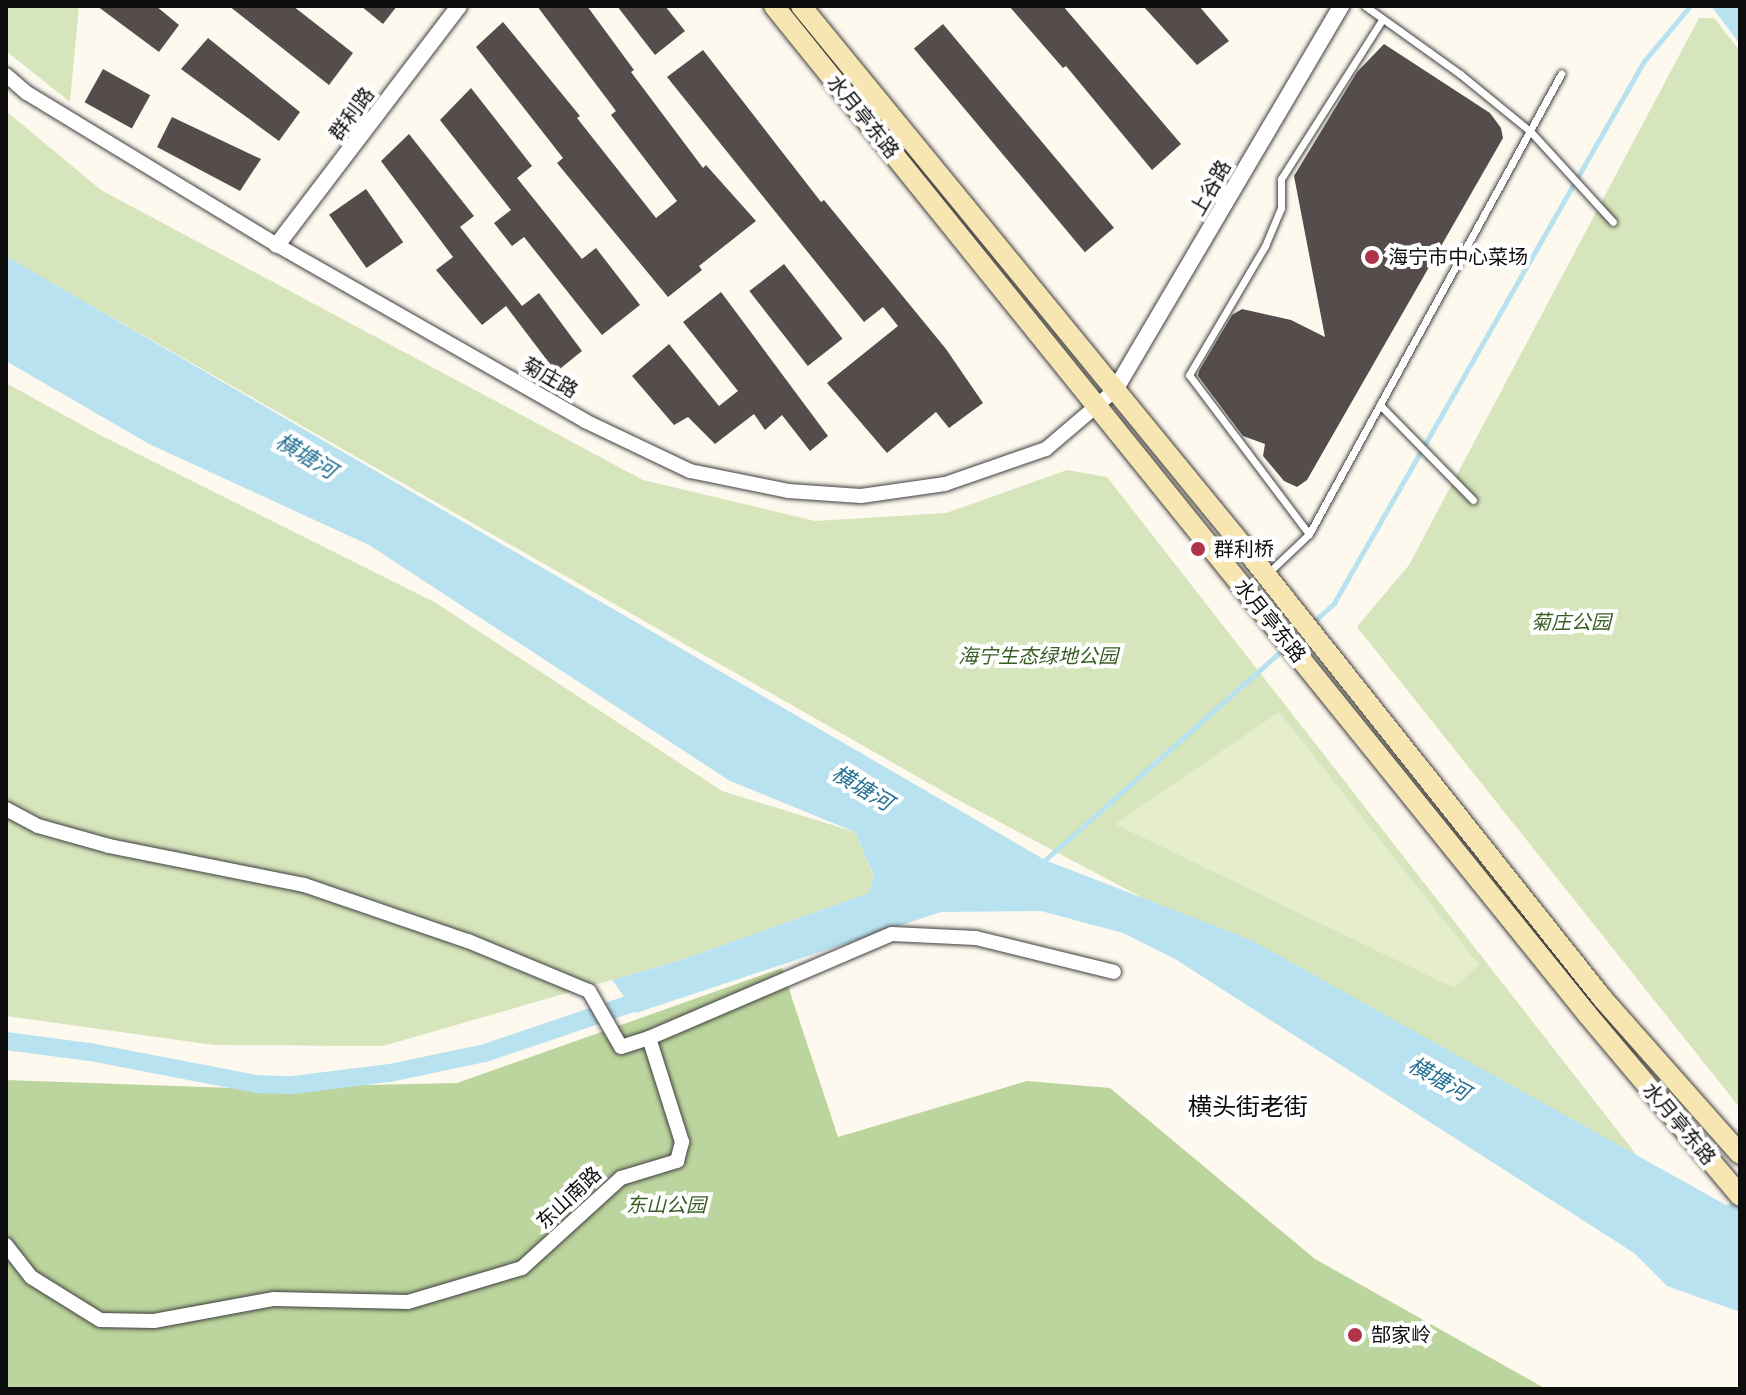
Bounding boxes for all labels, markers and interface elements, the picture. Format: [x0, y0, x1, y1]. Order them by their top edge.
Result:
street label: 水月亭东路 [822, 71, 904, 163]
street label: 群利路 [324, 83, 380, 145]
street label: 上谷路 [1186, 156, 1236, 220]
place label: 海宁市中心菜场 [1388, 245, 1528, 269]
marker: 海宁市中心菜场 [1363, 248, 1381, 266]
street label: 菊庄路 [518, 353, 582, 403]
water label: 横塘河 [271, 428, 341, 484]
place label: 群利桥 [1214, 537, 1274, 561]
marker: 群利桥 [1189, 540, 1207, 558]
street label: 水月亭东路 [1229, 575, 1311, 667]
park label: 菊庄公园 [1531, 610, 1611, 634]
park label: 海宁生态绿地公园 [958, 644, 1118, 668]
water label: 横塘河 [827, 760, 897, 816]
water label: 横塘河 [1404, 1051, 1474, 1107]
street label: 水月亭东路 [1638, 1078, 1720, 1170]
district label: 横头街老街 [1188, 1094, 1308, 1122]
street label: 东山南路 [532, 1162, 606, 1234]
park label: 东山公园 [626, 1193, 706, 1217]
place label: 郜家岭 [1371, 1323, 1431, 1347]
marker: 郜家岭 [1346, 1326, 1364, 1344]

